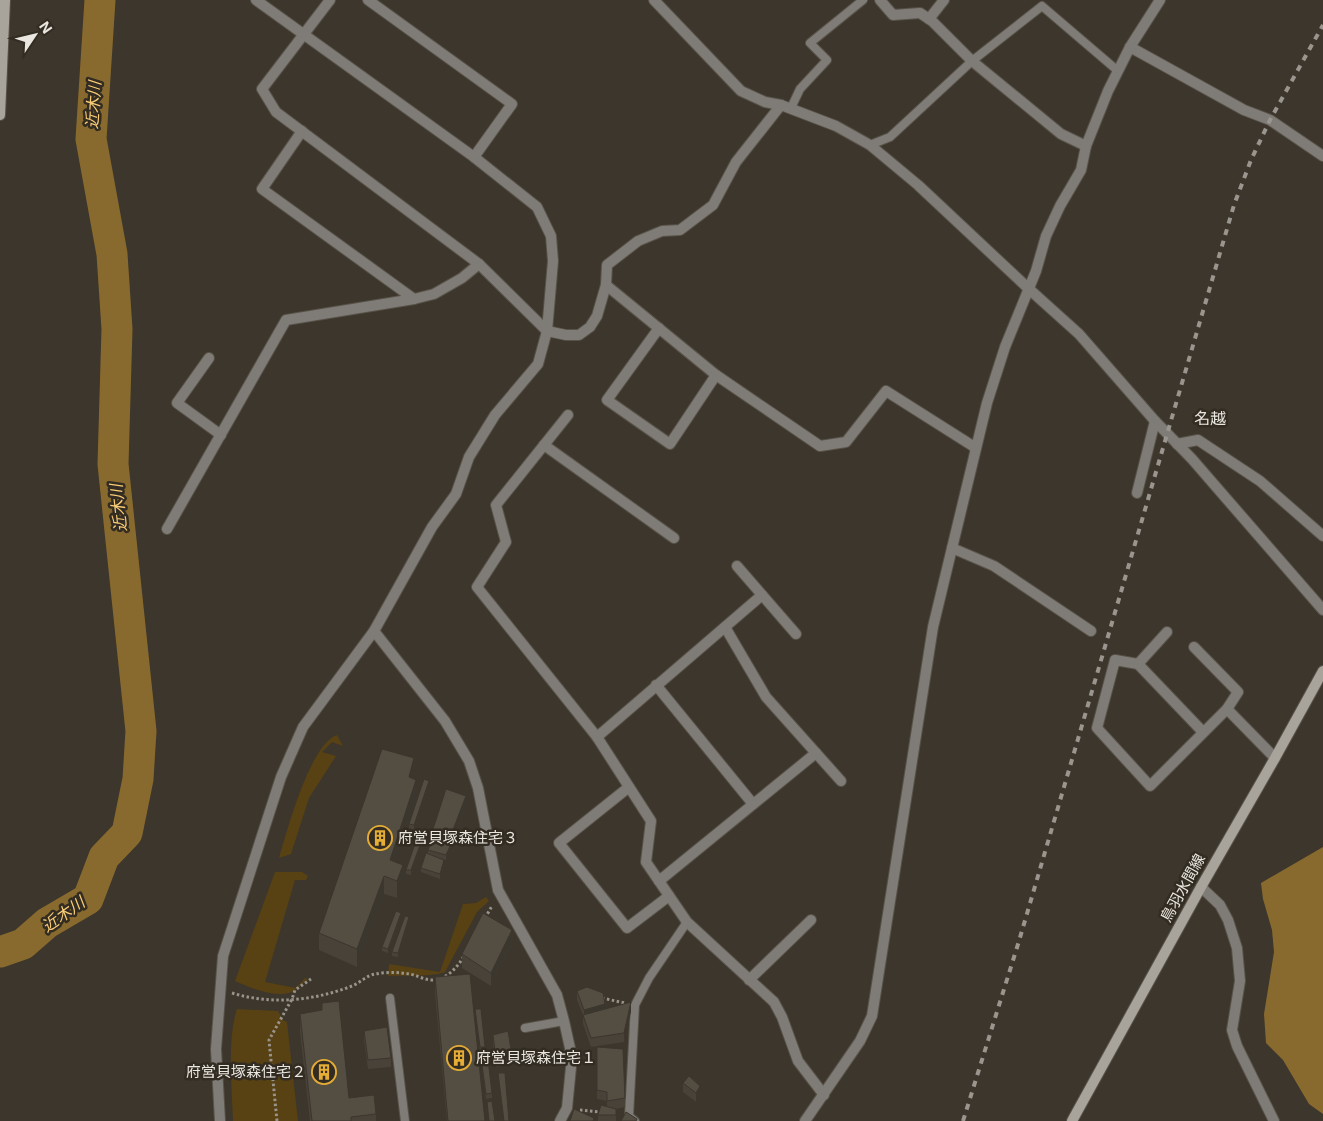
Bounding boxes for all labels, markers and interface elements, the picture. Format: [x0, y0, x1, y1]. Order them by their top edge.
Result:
north arrow [10, 10, 60, 60]
text: N [36, 18, 56, 37]
water label: 近木川 [81, 78, 105, 130]
district label: 名越 [1194, 408, 1226, 428]
water label: 近木川 [105, 481, 130, 533]
building icon: 府営貝塚森住宅３ [367, 825, 393, 851]
place label: 府営貝塚森住宅３ [398, 828, 518, 847]
street label: 鳥羽水間線 [1156, 850, 1209, 925]
water label: 近木川 [38, 891, 90, 936]
building icon: 府営貝塚森住宅１ [446, 1045, 472, 1071]
place label: 府営貝塚森住宅１ [476, 1048, 596, 1067]
building icon: 府営貝塚森住宅２ [311, 1059, 337, 1085]
place label: 府営貝塚森住宅２ [186, 1062, 306, 1081]

